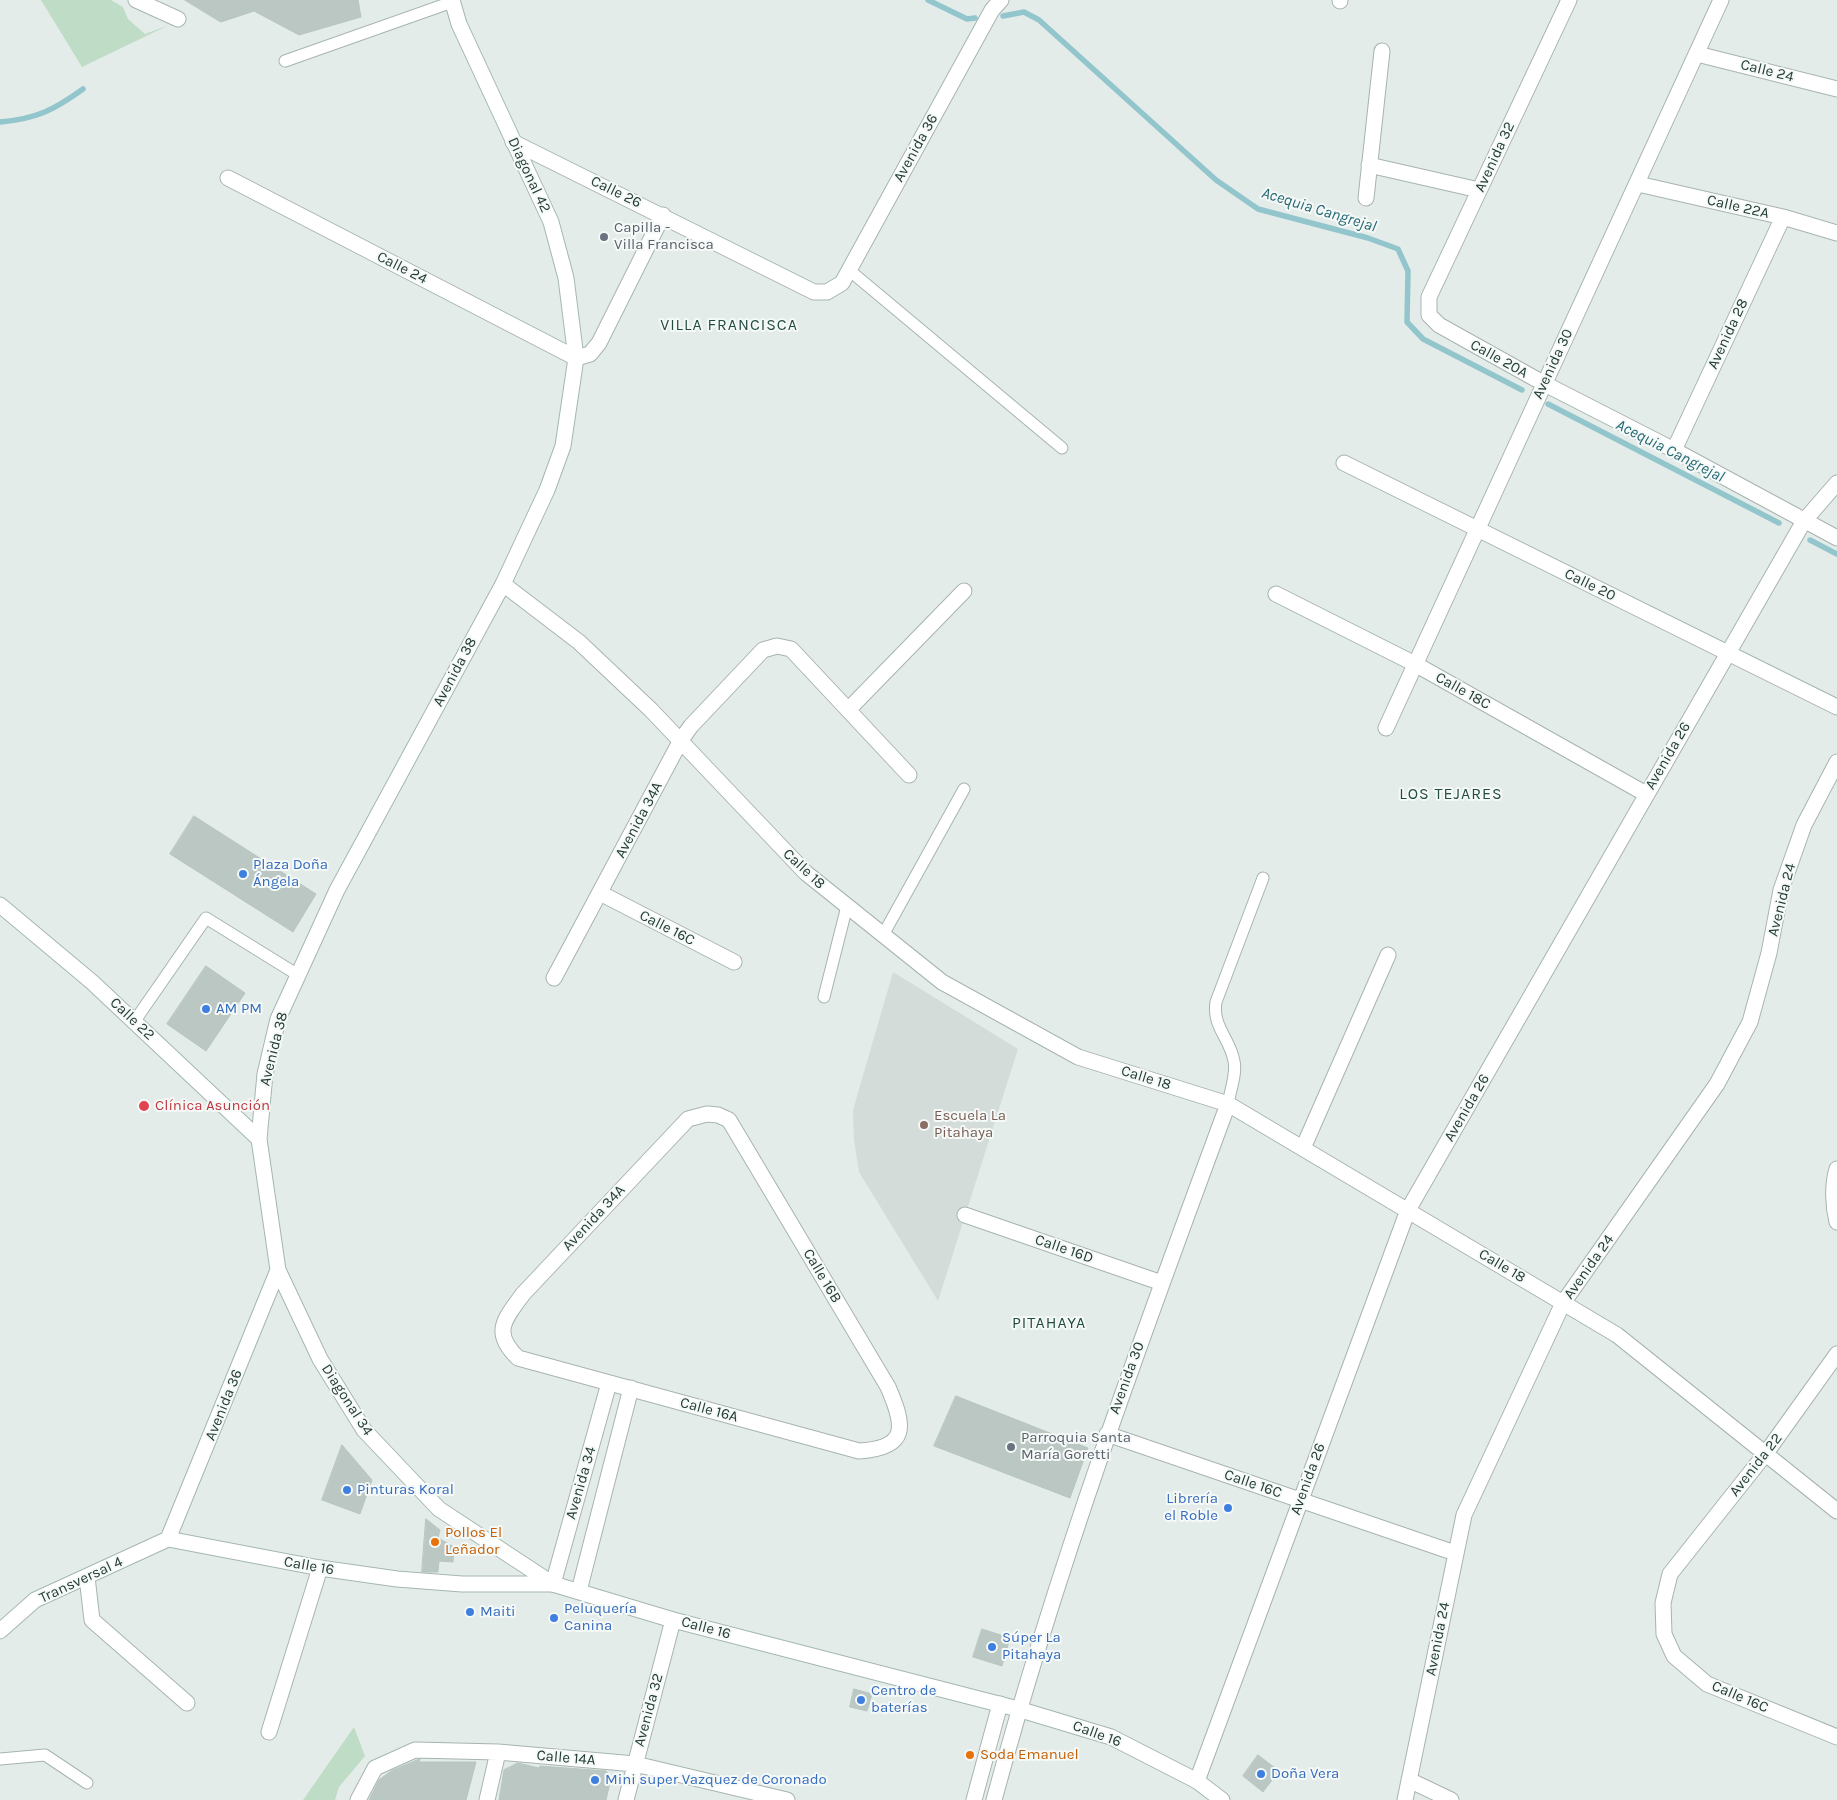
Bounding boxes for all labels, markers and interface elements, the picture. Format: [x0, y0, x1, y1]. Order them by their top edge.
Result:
street label: Calle 24 [1739, 56, 1795, 86]
street label: Avenida 36 [890, 111, 942, 185]
street label: Avenida 32 [1471, 119, 1519, 195]
street label: Diagonal 42 [504, 134, 554, 216]
street label: Calle 26 [588, 172, 644, 212]
water label: Acequia Cangrejal [1259, 183, 1379, 237]
street label: Calle 22A [1705, 191, 1771, 223]
place label: Capilla - Villa Francisca [614, 219, 714, 254]
marker: Capilla - Villa Francisca [598, 231, 610, 243]
street label: Calle 24 [374, 248, 430, 288]
street label: Avenida 28 [1704, 296, 1752, 372]
district label: VILLA FRANCISCA [658, 315, 800, 335]
street label: Avenida 30 [1529, 326, 1577, 402]
street label: Calle 20A [1467, 336, 1531, 382]
water label: Acequia Cangrejal [1613, 415, 1727, 487]
street label: Calle 20 [1561, 565, 1619, 605]
street label: Avenida 38 [429, 634, 481, 710]
street label: Calle 18C [1432, 668, 1494, 714]
street label: Avenida 26 [1641, 719, 1695, 793]
street label: Avenida 34A [611, 779, 667, 861]
district label: LOS TEJARES [1398, 784, 1504, 804]
street label: Calle 18 [779, 845, 829, 893]
place label: Plaza Doña Ángela [253, 856, 328, 891]
street label: Avenida 24 [1764, 862, 1800, 938]
marker: Plaza Doña Ángela [237, 868, 249, 880]
street label: Calle 16C [636, 906, 698, 950]
street label: Calle 22 [106, 994, 158, 1044]
place label: AM PM [216, 1000, 262, 1018]
marker: AM PM [200, 1003, 212, 1015]
street label: Avenida 38 [256, 1010, 292, 1088]
street label: Calle 18 [1119, 1062, 1173, 1094]
street label: Avenida 26 [1440, 1071, 1494, 1145]
place label: Clínica Asunción [155, 1097, 270, 1115]
marker: Clínica Asunción [137, 1099, 151, 1113]
place label: Escuela La Pitahaya [934, 1107, 1006, 1142]
marker: Escuela La Pitahaya [918, 1119, 930, 1131]
street label: Avenida 34A [559, 1181, 629, 1255]
street label: Calle 16D [1032, 1231, 1096, 1267]
street label: Avenida 24 [1560, 1231, 1618, 1303]
street label: Calle 18 [1475, 1245, 1529, 1287]
street label: Calle 16B [799, 1246, 845, 1306]
district label: PITAHAYA [1011, 1313, 1087, 1333]
street label: Avenida 30 [1106, 1339, 1148, 1417]
street label: Diagonal 34 [317, 1361, 377, 1439]
street label: Avenida 36 [202, 1367, 246, 1443]
street label: Calle 16A [678, 1394, 740, 1426]
place label: Parroquia Santa María Goretti [1021, 1429, 1131, 1464]
street label: Avenida 22 [1726, 1430, 1786, 1500]
marker: Parroquia Santa María Goretti [1005, 1441, 1017, 1453]
street label: Avenida 26 [1287, 1441, 1329, 1517]
street label: Avenida 34 [562, 1444, 600, 1522]
street label: Calle 16C [1222, 1466, 1284, 1502]
place label: Pinturas Koral [357, 1481, 454, 1499]
marker: Pinturas Koral [341, 1484, 353, 1496]
place label: Librería el Roble [1164, 1490, 1218, 1525]
marker: Librería el Roble [1222, 1502, 1234, 1514]
place label: Pollos El Leñador [445, 1524, 502, 1559]
marker: Pollos El Leñador [429, 1536, 441, 1548]
street label: Transversal 4 [36, 1553, 126, 1607]
street label: Calle 16 [282, 1553, 336, 1579]
place label: Peluquería Canina [564, 1600, 637, 1635]
street label: Avenida 24 [1422, 1601, 1454, 1677]
place label: Maiti [480, 1603, 516, 1621]
marker: Maiti [464, 1606, 476, 1618]
marker: Peluquería Canina [548, 1612, 560, 1624]
street label: Calle 16 [679, 1613, 733, 1643]
place label: Súper La Pitahaya [1002, 1629, 1061, 1664]
marker: Súper La Pitahaya [986, 1641, 998, 1653]
street label: Avenida 32 [631, 1671, 667, 1749]
street label: Calle 16C [1709, 1677, 1771, 1717]
place label: Centro de baterías [871, 1682, 936, 1717]
marker: Centro de baterías [855, 1694, 867, 1706]
street label: Calle 16 [1070, 1717, 1124, 1751]
street label: Calle 14A [536, 1746, 596, 1770]
place label: Soda Emanuel [980, 1746, 1079, 1764]
marker: Soda Emanuel [964, 1749, 976, 1761]
place label: Doña Vera [1271, 1765, 1339, 1783]
marker: Doña Vera [1255, 1768, 1267, 1780]
place label: Mini super Vazquez de Coronado [605, 1771, 827, 1789]
marker: Mini super Vazquez de Coronado [589, 1774, 601, 1786]

